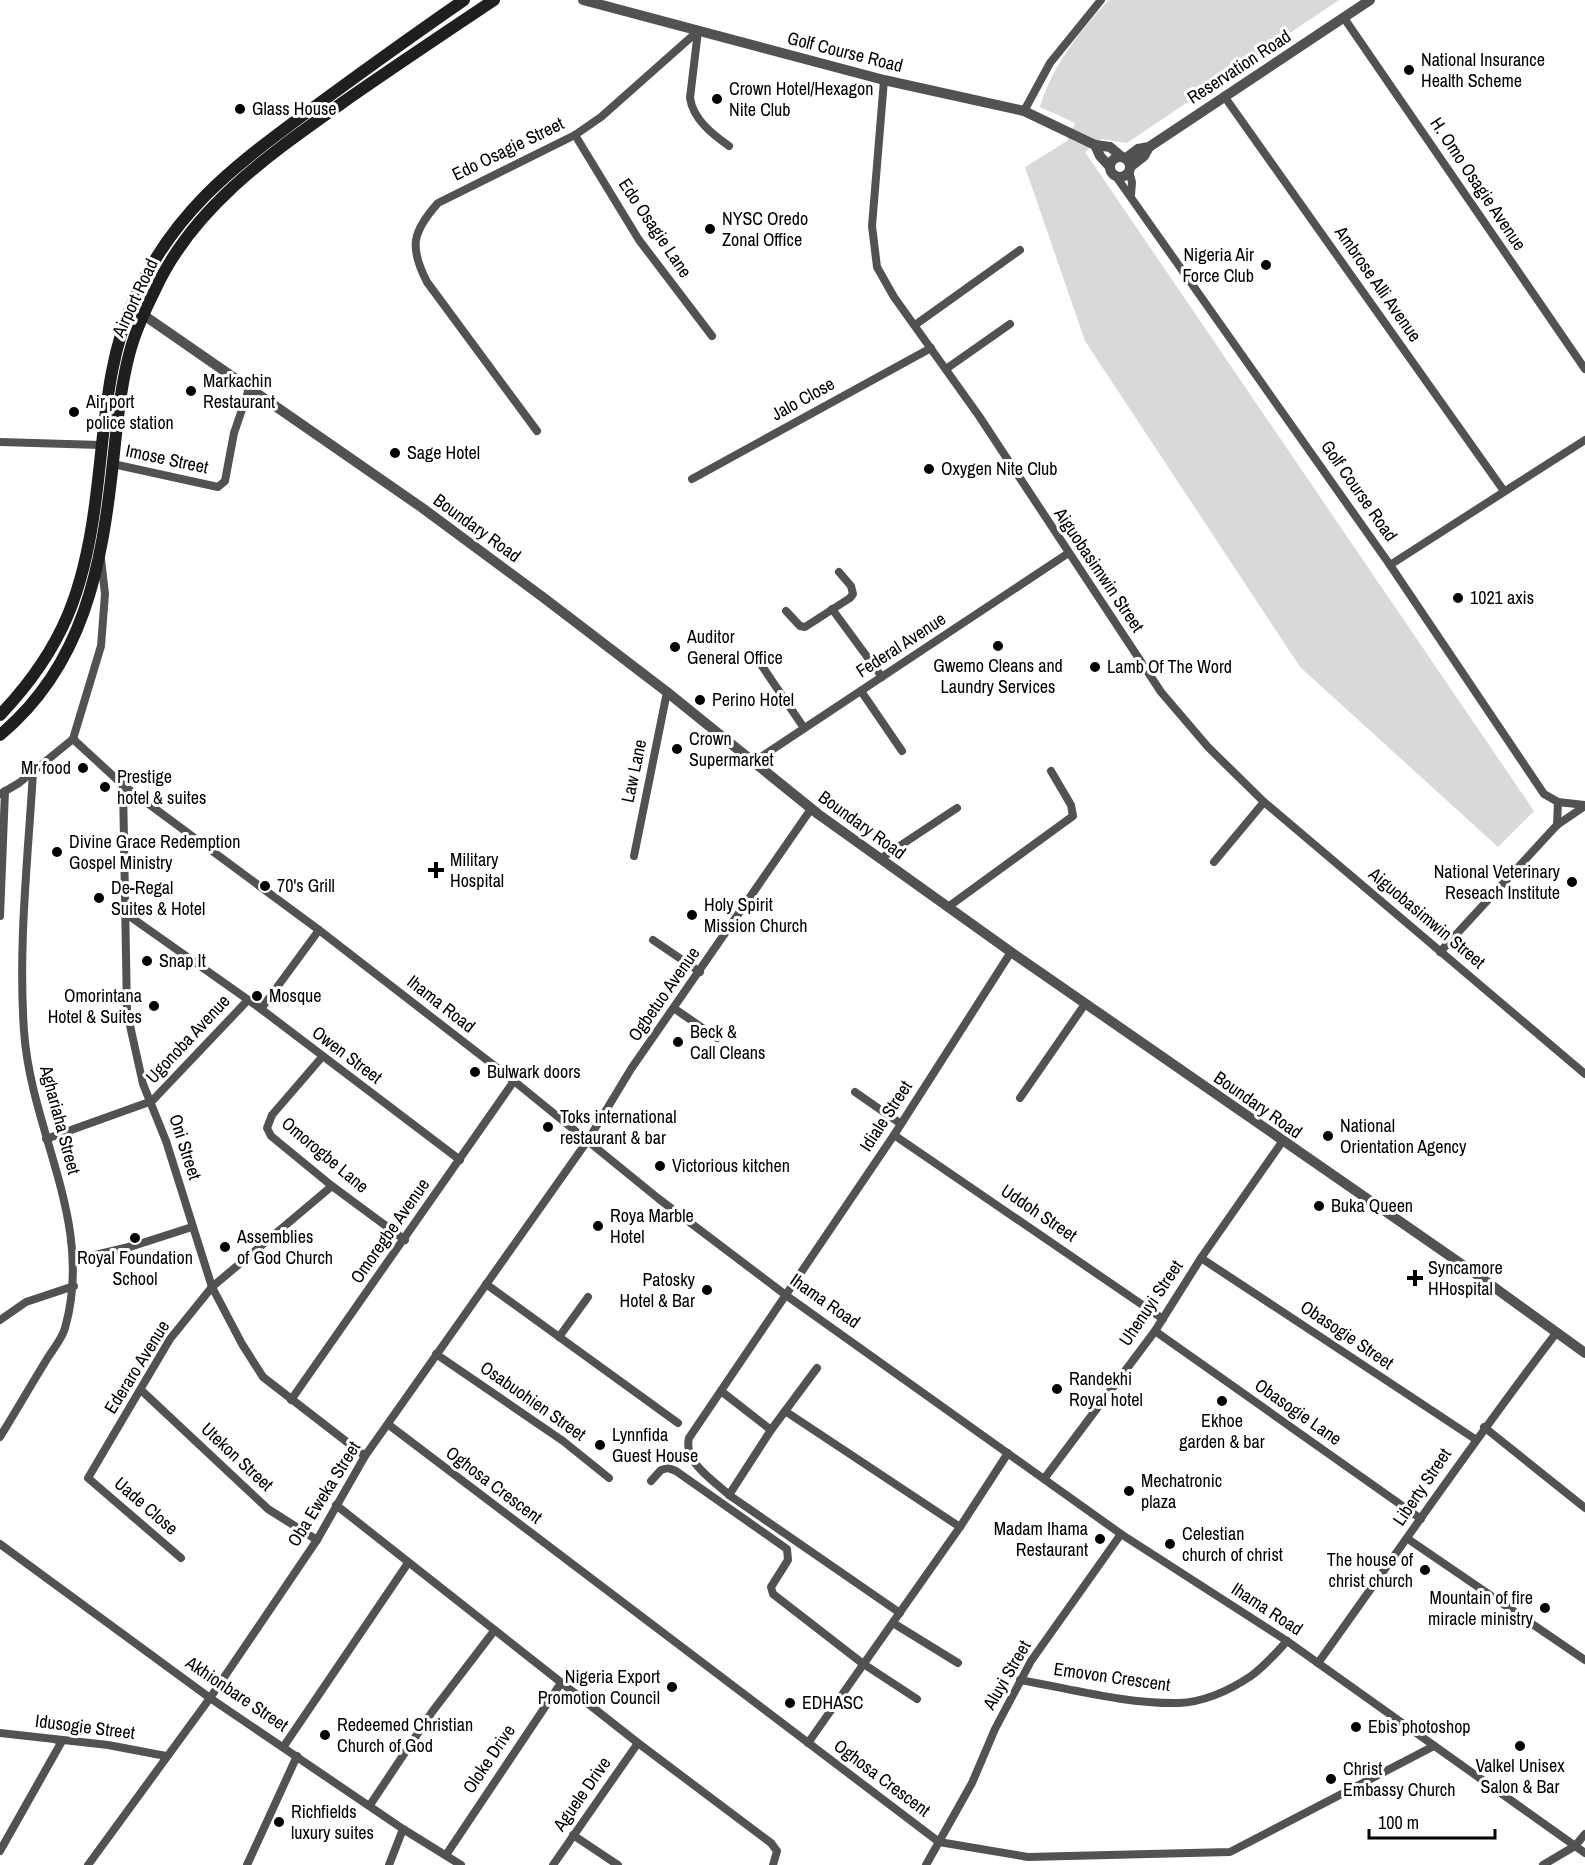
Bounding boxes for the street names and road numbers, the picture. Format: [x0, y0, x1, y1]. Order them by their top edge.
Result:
street label: Reservation Road [1182, 24, 1295, 109]
street label: Golf Course Road [785, 25, 905, 78]
street label: Edo Osagie Street [448, 111, 568, 186]
street label: H. Omo Osagie Avenue [1425, 112, 1532, 255]
street label: Edo Osagie Lane [613, 173, 698, 282]
street label: Ambrose Alli Avenue [1329, 220, 1428, 347]
street label: Airport Road [105, 255, 164, 342]
street label: Jalo Close [767, 371, 839, 426]
street label: Golf Course Road [1315, 435, 1404, 546]
street label: Imose Street [124, 438, 211, 479]
street label: Boundary Road [428, 487, 526, 568]
street label: Aiguobasimwin Street [1048, 502, 1150, 637]
street label: Federal Avenue [851, 606, 950, 683]
street label: Law Lane [615, 737, 652, 805]
street label: Boundary Road [813, 784, 911, 865]
street label: Aiguobasimwin Street [1363, 861, 1491, 974]
street label: Ogbetuo Avenue [622, 942, 705, 1046]
street label: Ihama Road [402, 969, 481, 1038]
street label: Ugonoba Avenue [140, 989, 235, 1089]
street label: Owen Street [307, 1020, 388, 1089]
street label: Aghariaha Street [34, 1062, 87, 1177]
street label: Boundary Road [1209, 1065, 1307, 1144]
street label: Idiale Street [853, 1076, 918, 1156]
street label: Oni Street [163, 1111, 208, 1183]
street label: Omorogbe Lane [276, 1111, 374, 1198]
street label: Omoregbe Avenue [344, 1173, 435, 1288]
street label: Uddoh Street [996, 1178, 1082, 1247]
street label: Uhenuyi Street [1113, 1255, 1188, 1351]
street label: Ihama Road [785, 1267, 865, 1334]
street label: Obasogie Street [1296, 1294, 1399, 1375]
street label: Ederaro Avenue [98, 1315, 175, 1418]
street label: Osabuohien Street [475, 1355, 591, 1446]
street label: Obasogie Lane [1250, 1372, 1347, 1451]
street label: Utekon Street [196, 1417, 279, 1497]
street label: Oba Eweka Street [281, 1436, 366, 1551]
street label: Oghosa Crescent [441, 1440, 548, 1529]
street label: Liberty Street [1386, 1443, 1457, 1530]
street label: Uade Close [109, 1471, 184, 1540]
street label: Ihama Road [1227, 1576, 1308, 1641]
street label: Aluyi Street [976, 1635, 1036, 1715]
street label: Akhionbare Street [180, 1649, 294, 1737]
street label: Emovon Crescent [1052, 1656, 1172, 1697]
street label: Idusogie Street [34, 1708, 136, 1745]
street label: Oloke Drive [456, 1719, 521, 1798]
street label: Oghosa Crescent [829, 1733, 936, 1822]
street label: Aguele Drive [546, 1752, 616, 1837]

